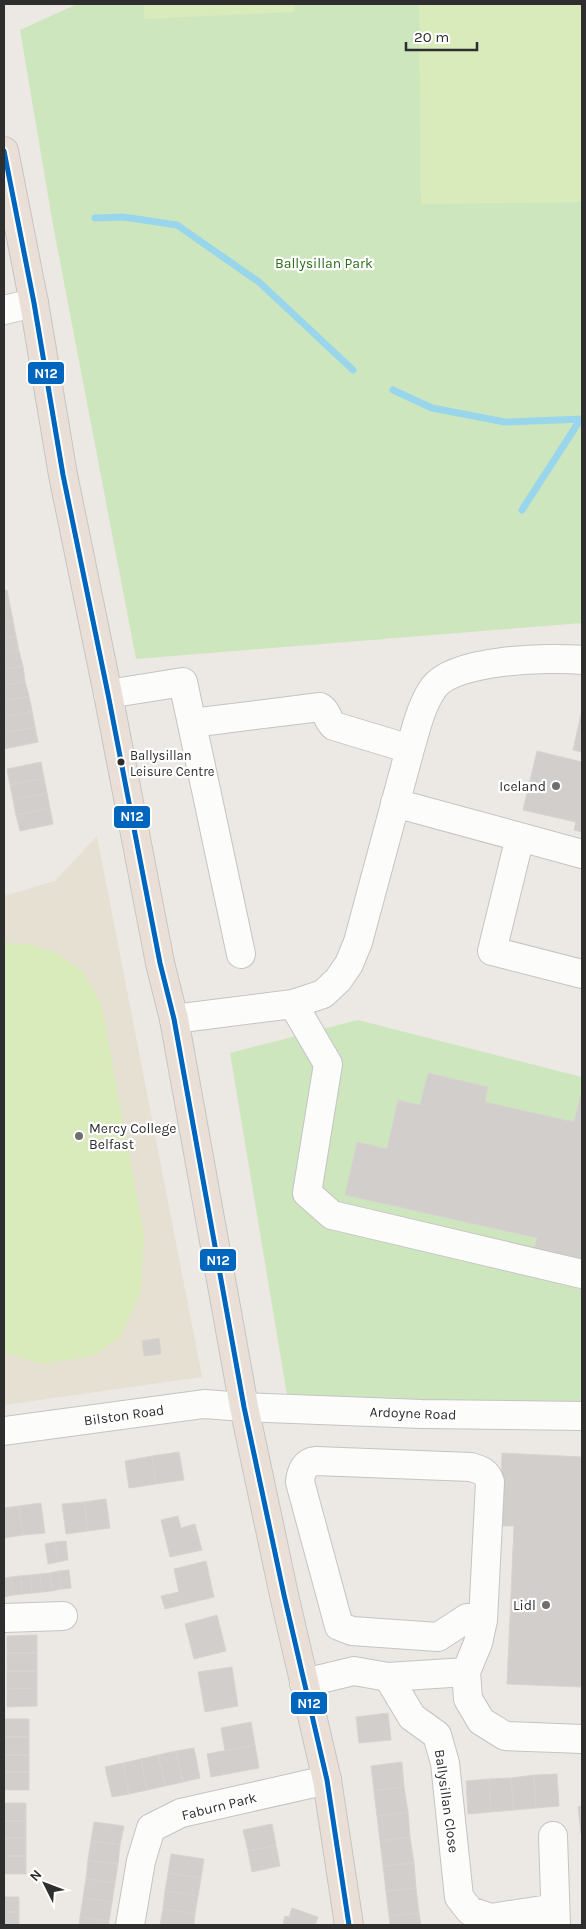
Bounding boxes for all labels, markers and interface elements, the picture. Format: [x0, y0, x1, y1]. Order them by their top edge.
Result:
scale bar [406, 20, 477, 52]
text: 20 m [414, 28, 449, 46]
park label: Ballysillan Park [275, 255, 373, 272]
line badge: N12 [27, 361, 65, 385]
text: N12 [34, 365, 58, 382]
place label: Ballysillan Leisure Centre [130, 748, 215, 779]
marker: Ballysillan Leisure Centre [116, 757, 126, 767]
place label: Iceland [499, 778, 546, 795]
marker: Iceland [550, 780, 562, 792]
line badge: N12 [113, 805, 151, 829]
text: N12 [120, 808, 144, 825]
place label: Mercy College Belfast [89, 1120, 177, 1153]
marker: Mercy College Belfast [73, 1130, 85, 1142]
line badge: N12 [199, 1248, 237, 1272]
text: N12 [206, 1252, 230, 1269]
street label: Bilston Road [83, 1401, 165, 1430]
street label: Ardoyne Road [369, 1403, 457, 1424]
place label: Lidl [513, 1597, 536, 1614]
marker: Lidl [540, 1599, 552, 1611]
line badge: N12 [290, 1691, 328, 1715]
text: N12 [297, 1695, 321, 1712]
street label: Ballysillan Close [431, 1748, 462, 1854]
street label: Faburn Park [180, 1789, 258, 1824]
north arrow [20, 1859, 70, 1909]
text: N [26, 1866, 45, 1885]

